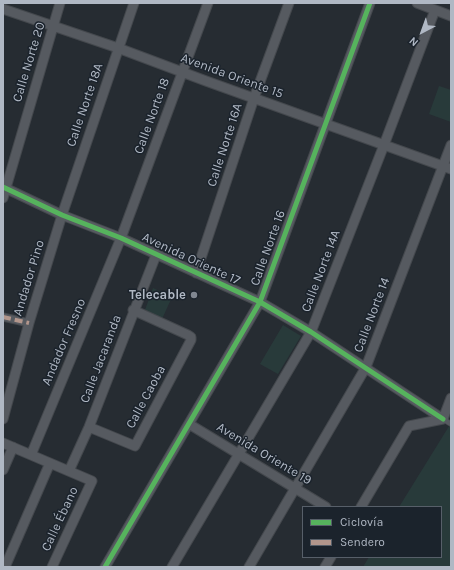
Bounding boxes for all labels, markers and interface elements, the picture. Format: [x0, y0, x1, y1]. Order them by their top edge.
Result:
north arrow [402, 12, 442, 52]
street label: Calle Norte 20 [9, 20, 49, 104]
text: N [407, 34, 421, 49]
street label: Avenida Oriente 15 [179, 50, 285, 102]
street label: Calle Norte 18A [63, 61, 107, 149]
street label: Calle Norte 18 [131, 76, 173, 156]
street label: Calle Norte 16A [204, 101, 246, 189]
street label: Calle Norte 16 [247, 208, 289, 288]
street label: Calle Norte 14A [298, 228, 344, 314]
street label: Avenida Oriente 17 [139, 229, 243, 289]
street label: Andador Pino [10, 238, 48, 318]
street label: Calle Norte 14 [351, 275, 393, 355]
place label: Telecable [129, 287, 186, 303]
marker: Telecable [189, 290, 199, 300]
street label: Andador Fresno [39, 296, 89, 388]
street label: Calle Jacaranda [77, 313, 125, 405]
street label: Calle Caoba [123, 363, 169, 431]
street label: Avenida Oriente 19 [214, 419, 314, 489]
street label: Calle Ébano [38, 484, 82, 554]
legend [302, 506, 442, 558]
text: Ciclovía [340, 515, 383, 529]
text: Sendero [340, 535, 385, 549]

